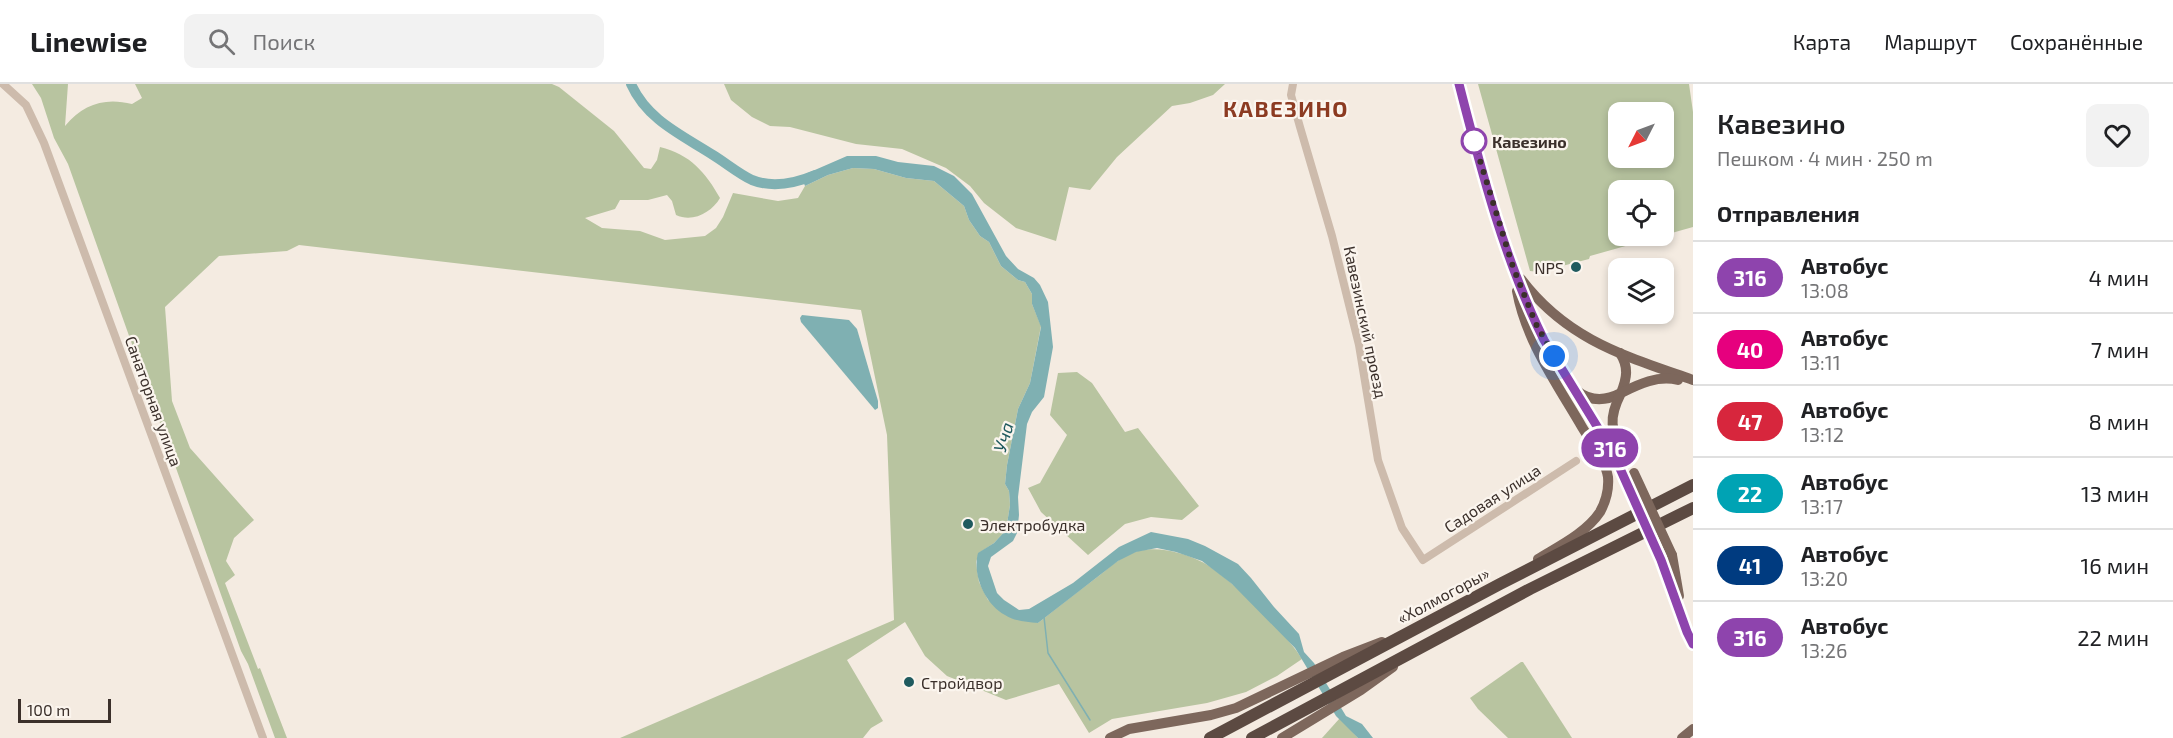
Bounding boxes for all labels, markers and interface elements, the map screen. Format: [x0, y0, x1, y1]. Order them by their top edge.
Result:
search box [184, 14, 604, 68]
text: Linewise [30, 24, 148, 58]
icon: search [205, 25, 238, 58]
text: Поиск [253, 28, 315, 54]
text: Карта [1793, 29, 1851, 54]
text: Маршрут [1884, 29, 1977, 54]
text: Сохранённые [2010, 29, 2143, 54]
district label: КАВЕЗИНО [1223, 95, 1349, 121]
north arrow [1608, 102, 1674, 168]
map controls [1608, 102, 1674, 324]
button: heart [2086, 104, 2149, 167]
text: Кавезино [1717, 106, 1846, 140]
marker: Кавезино [1461, 128, 1487, 154]
place label: Кавезино [1492, 132, 1567, 151]
text: Пешком · 4 мин · 250 m [1717, 146, 1933, 170]
button: locate [1608, 180, 1674, 246]
text: Отправления [1717, 200, 1860, 226]
street label: Кавезинский проезд [1341, 244, 1391, 400]
text: Автобус [1801, 252, 1889, 278]
place label: NPS [1534, 258, 1564, 277]
button: layers [1608, 258, 1674, 324]
marker: NPS [1569, 260, 1583, 274]
text: 4 мин [2088, 264, 2149, 290]
text: 316 [1733, 265, 1767, 290]
text: 13:08 [1801, 278, 1849, 302]
text: Автобус [1801, 324, 1889, 350]
street label: Санаторная улица [121, 333, 186, 469]
text: 7 мин [2091, 336, 2149, 362]
text: 40 [1737, 337, 1763, 362]
your location [1539, 341, 1569, 371]
text: 13:11 [1801, 350, 1841, 374]
text: Автобус [1801, 396, 1889, 422]
text: 8 мин [2089, 408, 2149, 434]
text: 47 [1738, 409, 1762, 434]
water label: Уча [988, 419, 1018, 455]
text: 13:12 [1801, 422, 1844, 446]
line badge: 316 [1576, 428, 1644, 468]
text: 316 [1593, 436, 1627, 461]
street label: Садовая улица [1440, 460, 1544, 537]
text: Автобус [1801, 468, 1889, 494]
text: 13 мин [2081, 480, 2149, 506]
text: 22 [1738, 481, 1762, 506]
text: 13:17 [1801, 494, 1843, 518]
place label: Электробудка [980, 515, 1085, 535]
marker: Электробудка [961, 517, 975, 531]
text: Автобус [1801, 540, 1889, 566]
text: 16 мин [2081, 552, 2149, 578]
text: 41 [1739, 553, 1761, 578]
street label: «Холмогоры» [1394, 563, 1492, 627]
text: 13:20 [1801, 566, 1848, 590]
text: Автобус [1801, 612, 1889, 638]
text: 22 мин [2077, 624, 2149, 650]
text: 316 [1733, 625, 1767, 650]
text: 13:26 [1801, 638, 1847, 662]
place label: Стройдвор [921, 673, 1003, 692]
marker: Стройдвор [902, 675, 916, 689]
scale bar [18, 696, 111, 724]
text: 100 m [27, 700, 70, 719]

